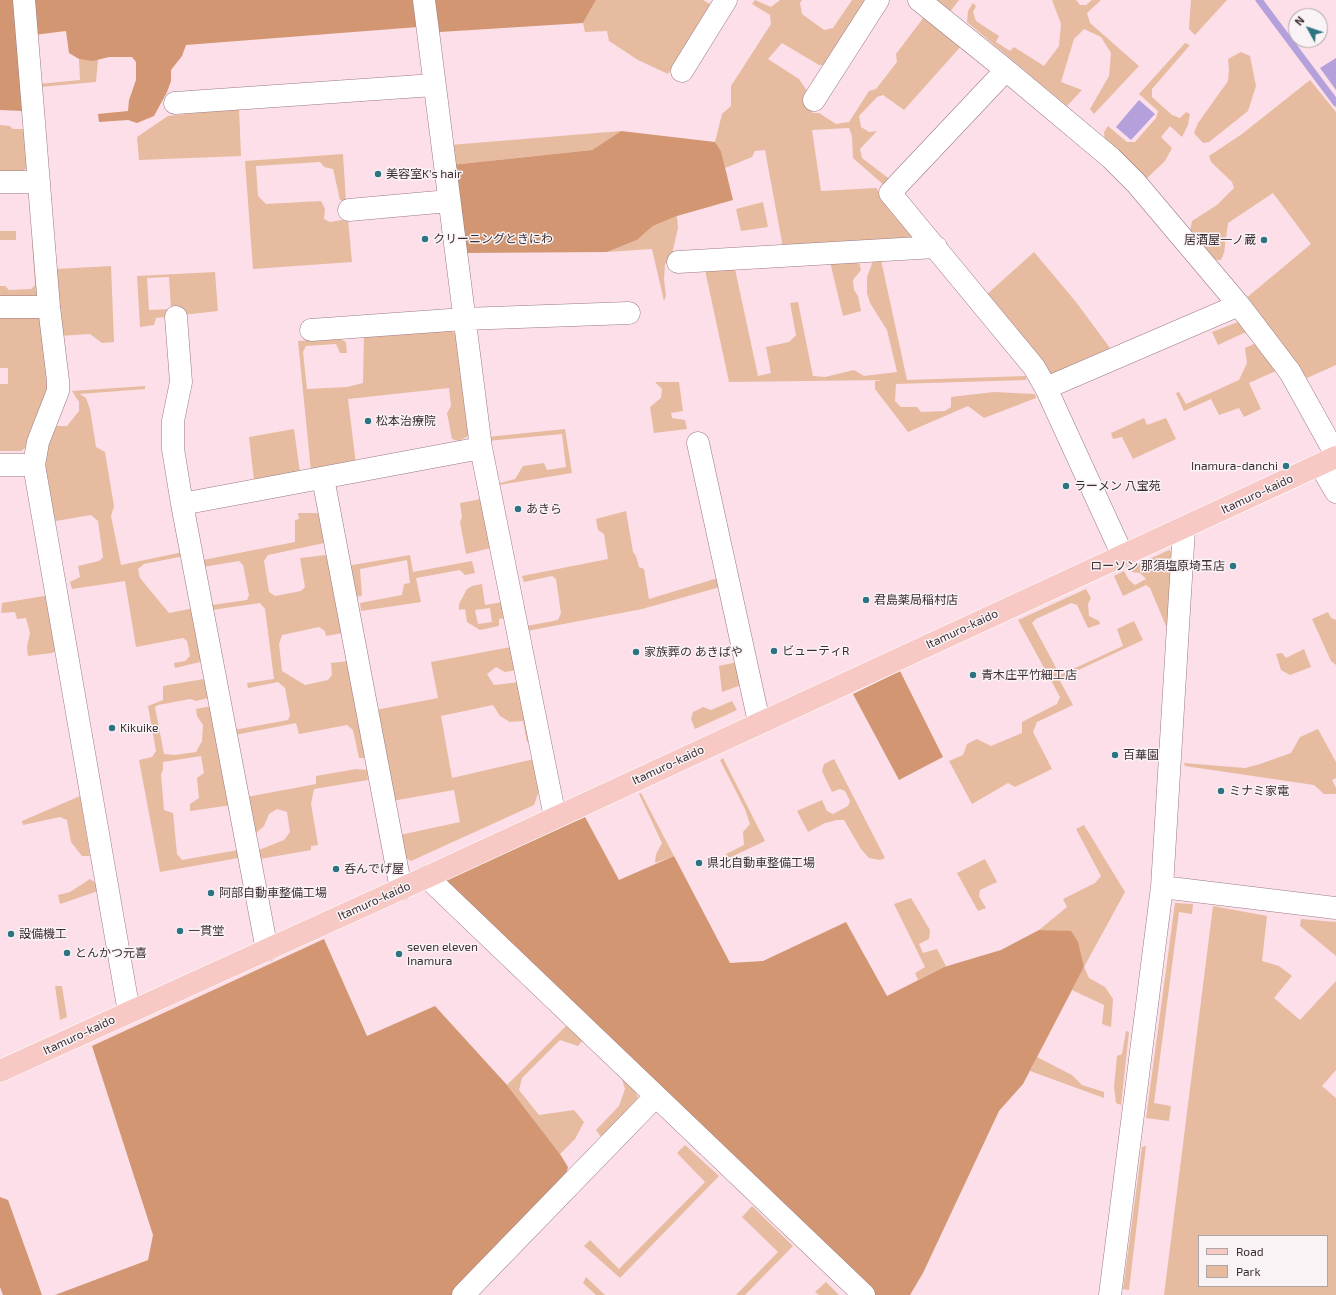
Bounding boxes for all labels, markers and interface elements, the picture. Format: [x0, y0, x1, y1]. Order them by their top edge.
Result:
north arrow [1288, 8, 1328, 48]
text: N [1292, 13, 1307, 28]
place label: 美容室K's hair [386, 167, 462, 181]
marker: 美容室K's hair [373, 169, 383, 179]
place label: クリーニングときにわ [433, 232, 553, 246]
place label: 居酒屋一ノ蔵 [1184, 233, 1256, 247]
marker: クリーニングときにわ [420, 234, 430, 244]
marker: 居酒屋一ノ蔵 [1259, 235, 1269, 245]
place label: 松本治療院 [376, 414, 436, 428]
marker: 松本治療院 [363, 416, 373, 426]
place label: Inamura-danchi [1191, 459, 1278, 473]
marker: Inamura-danchi [1281, 461, 1291, 471]
street label: Itamuro-kaido [1219, 471, 1295, 517]
place label: ラーメン 八宝苑 [1074, 479, 1161, 493]
marker: ラーメン 八宝苑 [1061, 481, 1071, 491]
place label: あきら [526, 502, 562, 516]
marker: あきら [513, 504, 523, 514]
place label: ローソン 那須塩原埼玉店 [1090, 559, 1225, 573]
marker: ローソン 那須塩原埼玉店 [1228, 561, 1238, 571]
place label: 君島薬局稲村店 [874, 593, 958, 607]
marker: 君島薬局稲村店 [861, 595, 871, 605]
street label: Itamuro-kaido [924, 606, 1000, 652]
place label: ビューティR [782, 644, 849, 658]
place label: 家族葬の あきばや [644, 645, 743, 659]
marker: ビューティR [769, 646, 779, 656]
marker: 家族葬の あきばや [631, 647, 641, 657]
place label: 青木庄平竹細工店 [981, 668, 1077, 682]
marker: 青木庄平竹細工店 [968, 670, 978, 680]
place label: Kikuike [120, 721, 158, 735]
marker: Kikuike [107, 723, 117, 733]
street label: Itamuro-kaido [630, 742, 706, 788]
place label: 百華園 [1123, 748, 1159, 762]
marker: 百華園 [1110, 750, 1120, 760]
place label: ミナミ家電 [1229, 784, 1289, 798]
marker: ミナミ家電 [1216, 786, 1226, 796]
place label: 県北自動車整備工場 [707, 856, 815, 870]
marker: 県北自動車整備工場 [694, 858, 704, 868]
place label: 呑んでげ屋 [344, 862, 404, 876]
marker: 呑んでげ屋 [331, 864, 341, 874]
street label: Itamuro-kaido [335, 879, 413, 923]
place label: 阿部自動車整備工場 [219, 886, 327, 900]
marker: 阿部自動車整備工場 [206, 888, 216, 898]
place label: 一貫堂 [188, 924, 224, 938]
marker: 一貫堂 [175, 926, 185, 936]
place label: 設備機工 [19, 927, 67, 941]
marker: 設備機工 [6, 929, 16, 939]
place label: seven eleven Inamura [407, 940, 478, 968]
place label: とんかつ元喜 [75, 946, 147, 960]
marker: とんかつ元喜 [62, 948, 72, 958]
marker: seven eleven Inamura [394, 949, 404, 959]
street label: Itamuro-kaido [41, 1012, 117, 1058]
legend [1198, 1235, 1328, 1287]
text: Road [1236, 1244, 1264, 1258]
text: Park [1236, 1264, 1261, 1278]

